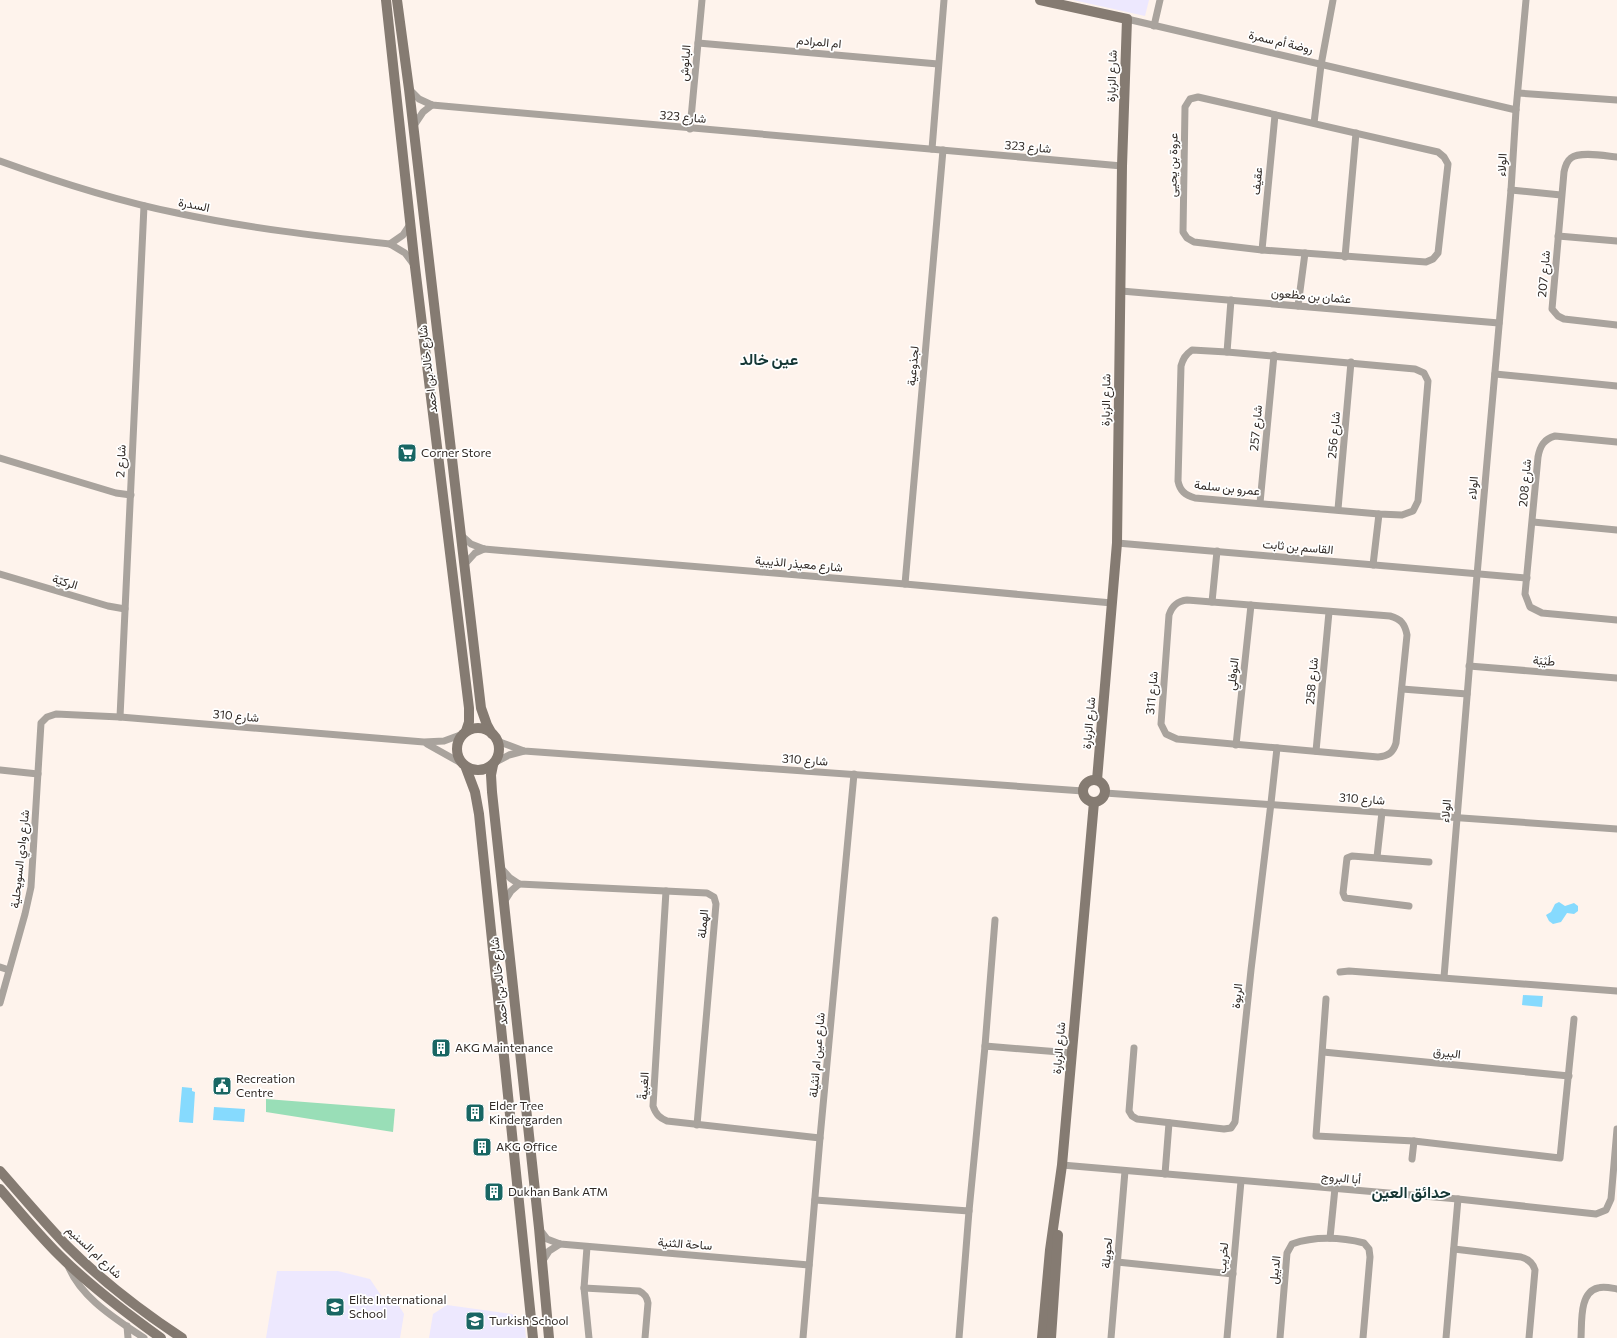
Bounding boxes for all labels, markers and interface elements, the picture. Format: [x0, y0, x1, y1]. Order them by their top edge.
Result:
street label: روضة أم سمرة [1247, 27, 1315, 57]
street label: ام المرادم [796, 32, 842, 52]
street label: البانوش [675, 44, 695, 82]
street label: شارع الزبارة [1103, 50, 1122, 103]
street label: شارع 323 [659, 107, 707, 128]
street label: عروة بن يحيى [1164, 133, 1182, 197]
street label: شارع 323 [1004, 137, 1052, 158]
street label: الولاء [1493, 153, 1511, 177]
street label: عقيف [1248, 166, 1265, 195]
street label: السدرة [177, 194, 211, 216]
street label: شارع 207 [1534, 250, 1555, 298]
street label: عثمان بن مظعون [1270, 285, 1352, 307]
street label: شارع خالد بن احمد [415, 324, 442, 414]
street label: لجذوعية [903, 345, 923, 387]
district label: عين خالد [740, 349, 798, 369]
street label: شارع الزبارة [1098, 374, 1115, 426]
street label: شارع 257 [1246, 404, 1267, 452]
street label: شارع 256 [1324, 411, 1345, 459]
supermarket icon: Corner Store [396, 442, 418, 464]
street label: شارع 2 [112, 444, 131, 478]
place label: Corner Store [421, 445, 491, 459]
street label: شارع 208 [1515, 458, 1536, 508]
street label: الولاء [1464, 476, 1482, 500]
street label: عمرو بن سلمة [1193, 477, 1261, 499]
street label: القاسم بن ثابت [1262, 536, 1334, 558]
street label: شارع معيذر الذيبية [754, 552, 843, 577]
street label: الركيّة [50, 571, 80, 593]
street label: طَيْبَة [1532, 652, 1556, 669]
street label: النوفلي [1223, 657, 1245, 691]
street label: شارع 258 [1302, 657, 1323, 705]
street label: شارع 311 [1142, 671, 1163, 715]
street label: شارع الزبارة [1079, 696, 1100, 750]
street label: شارع 310 [212, 706, 260, 727]
street label: شارع 310 [781, 750, 829, 771]
street label: شارع 310 [1338, 789, 1386, 810]
street label: الولاء [1437, 799, 1455, 823]
street label: شارع وادي السويحلية [7, 809, 35, 909]
street label: الهملة [694, 909, 712, 939]
street label: شارع خالد بن احمد [486, 936, 513, 1026]
street label: الربوة [1228, 983, 1246, 1009]
street label: شارع عين ام انثيلة [805, 1012, 830, 1098]
street label: شارع الزبارة [1049, 1021, 1070, 1075]
building icon: AKG Maintenance [430, 1037, 452, 1059]
place label: AKG Maintenance [455, 1040, 553, 1054]
street label: البيرق [1432, 1044, 1462, 1062]
place label: Recreation Centre [236, 1071, 295, 1099]
street label: الغبيةّ [635, 1072, 652, 1100]
public building icon: Recreation Centre [211, 1075, 233, 1097]
place label: Elder Tree Kindergarden [489, 1098, 562, 1126]
building icon: Elder Tree Kindergarden [464, 1102, 486, 1124]
building icon: AKG Office [471, 1136, 493, 1158]
place label: AKG Office [496, 1139, 557, 1153]
street label: أبا البروج [1320, 1168, 1362, 1189]
building icon: Dukhan Bank ATM [483, 1181, 505, 1203]
district label: حدائق العين [1371, 1182, 1451, 1202]
place label: Dukhan Bank ATM [508, 1184, 608, 1198]
street label: شارع ام السنيم [62, 1222, 125, 1283]
street label: ساحة الثنية [657, 1234, 713, 1253]
street label: لحويلة [1098, 1237, 1116, 1269]
street label: لخريب [1214, 1242, 1232, 1274]
street label: الديبل [1266, 1255, 1284, 1285]
place label: Elite International School [349, 1292, 446, 1320]
school or university icon: Elite International School [324, 1296, 346, 1318]
school or university icon: Turkish School [464, 1310, 486, 1332]
place label: Turkish School [489, 1313, 569, 1327]

